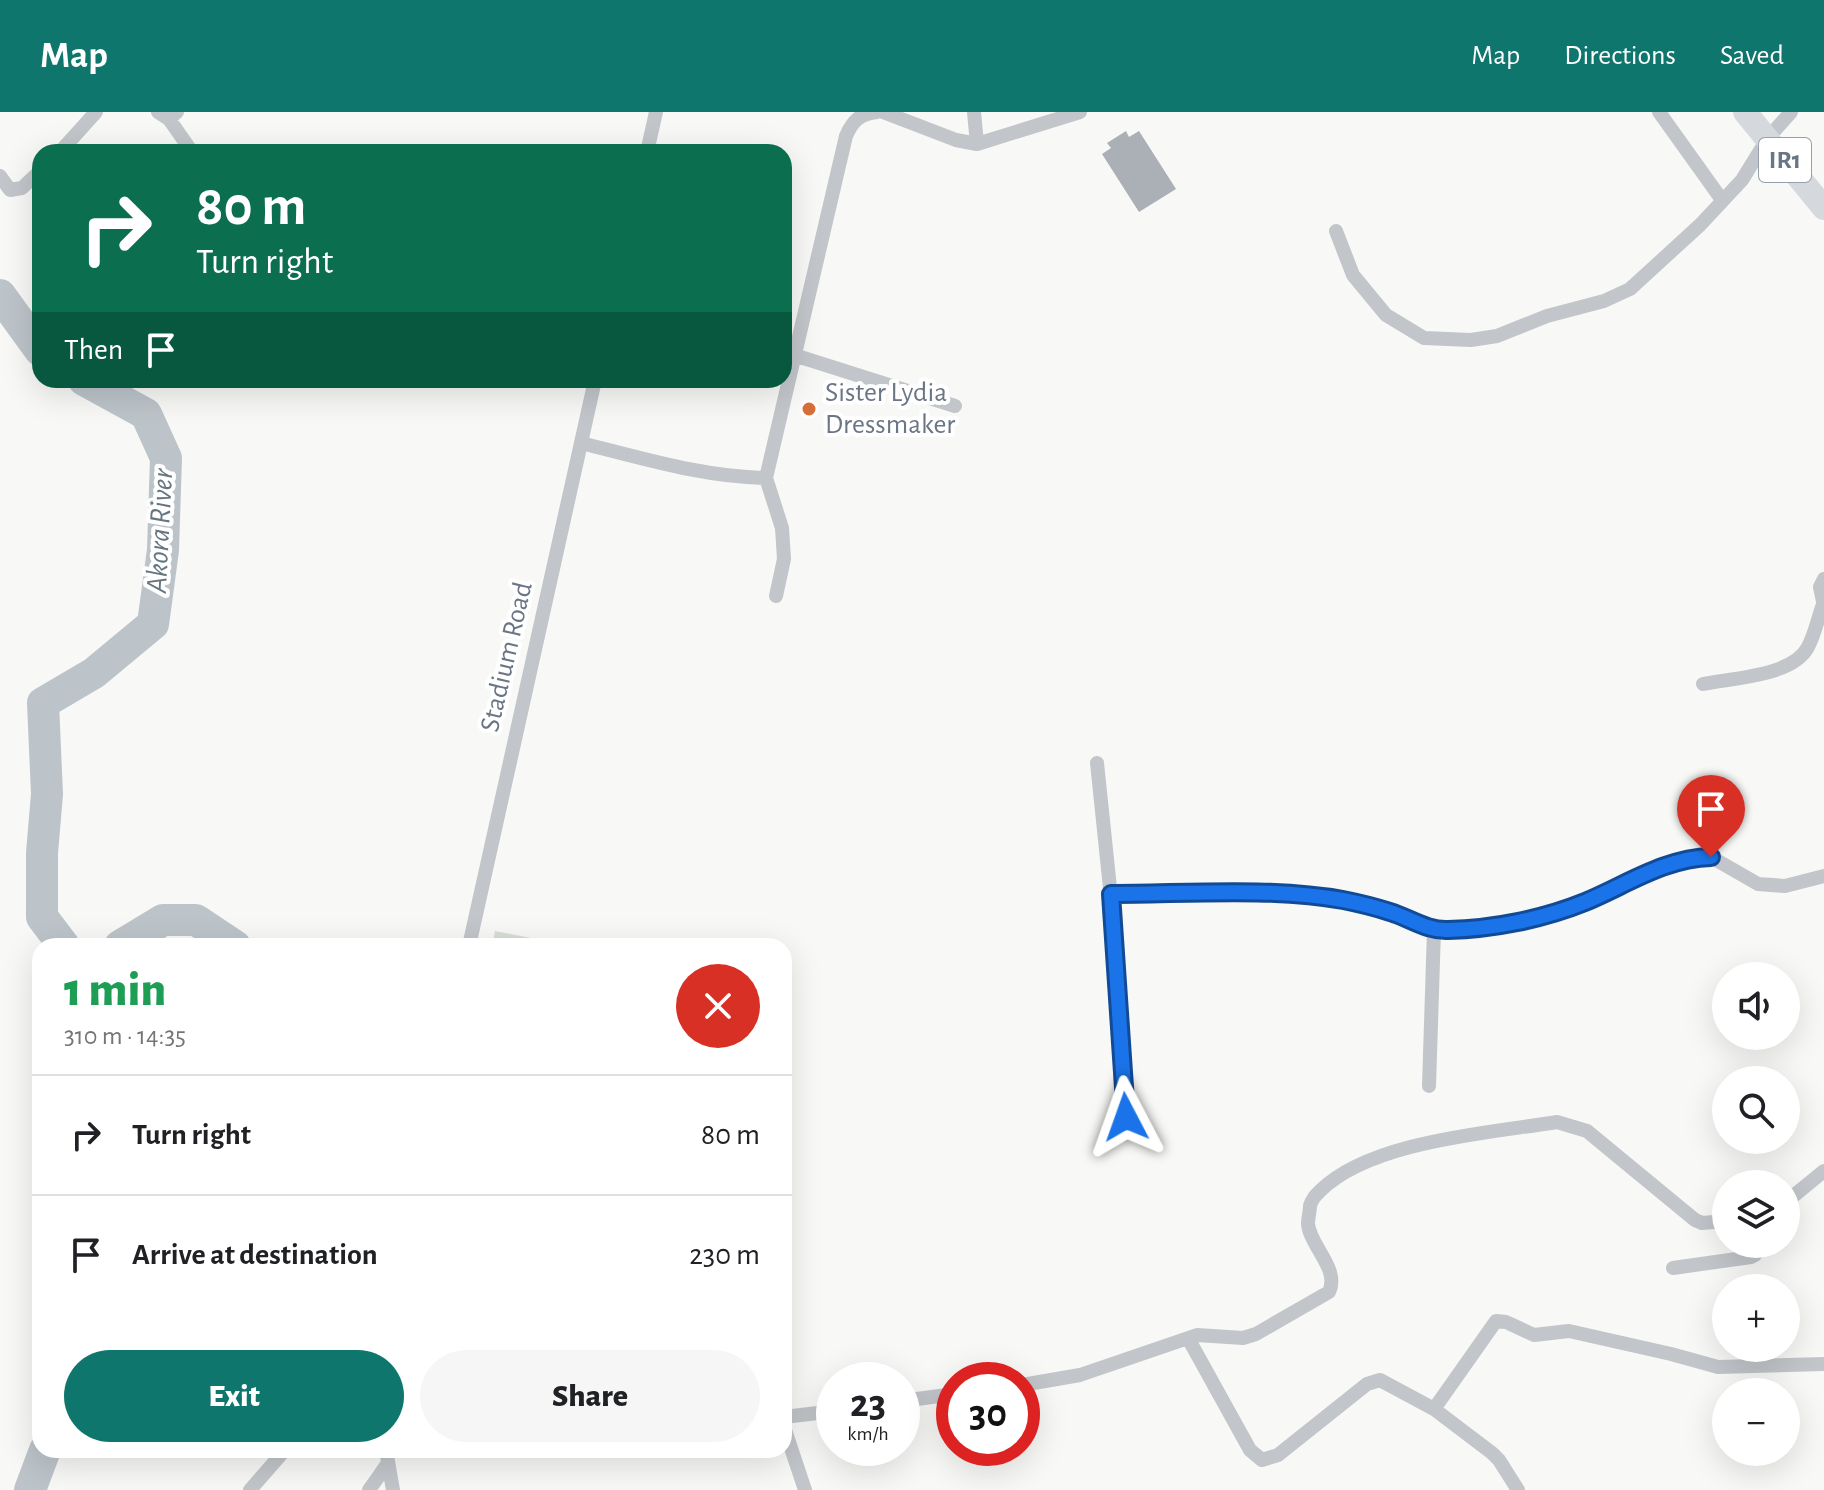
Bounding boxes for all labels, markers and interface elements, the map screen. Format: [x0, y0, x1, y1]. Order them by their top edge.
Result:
text: Map [40, 37, 108, 75]
text: Map [1471, 42, 1520, 70]
text: Directions [1564, 42, 1676, 70]
text: Saved [1720, 42, 1784, 70]
road number: IR1 [1759, 138, 1811, 182]
icon: right [64, 176, 168, 280]
text: 80 m [196, 179, 306, 235]
text: Turn right [196, 244, 333, 280]
icon: arrive [139, 328, 183, 372]
text: Then [64, 335, 123, 365]
place label: Sister Lydia Dressmaker [825, 379, 955, 439]
marker: Sister Lydia Dressmaker [800, 400, 818, 418]
water label: Akora River [142, 467, 178, 595]
street label: Stadium Road [476, 579, 538, 735]
pin [1677, 775, 1745, 857]
icon: arrive [1689, 787, 1733, 831]
map controls [1712, 962, 1800, 1466]
button: sound [1712, 962, 1800, 1050]
button: close [676, 964, 760, 1048]
text: 1 min [64, 967, 166, 1015]
text: 310 m · 14:35 [64, 1023, 186, 1049]
button: search [1712, 1066, 1800, 1154]
position arrow [1084, 1075, 1168, 1159]
icon: right [64, 1113, 108, 1157]
text: Turn right [132, 1120, 251, 1150]
text: 80 m [701, 1120, 760, 1150]
button: layers [1712, 1170, 1800, 1258]
icon: arrive [64, 1233, 108, 1277]
text: Arrive at destination [132, 1240, 378, 1270]
text: 230 m [689, 1240, 760, 1270]
button: + [1712, 1274, 1800, 1362]
button: Exit [64, 1350, 404, 1442]
button: Share [420, 1350, 760, 1442]
speed limit sign: 30 [936, 1362, 1040, 1466]
button: − [1712, 1378, 1800, 1466]
text: 23 [850, 1384, 886, 1424]
text: km/h [847, 1424, 889, 1444]

